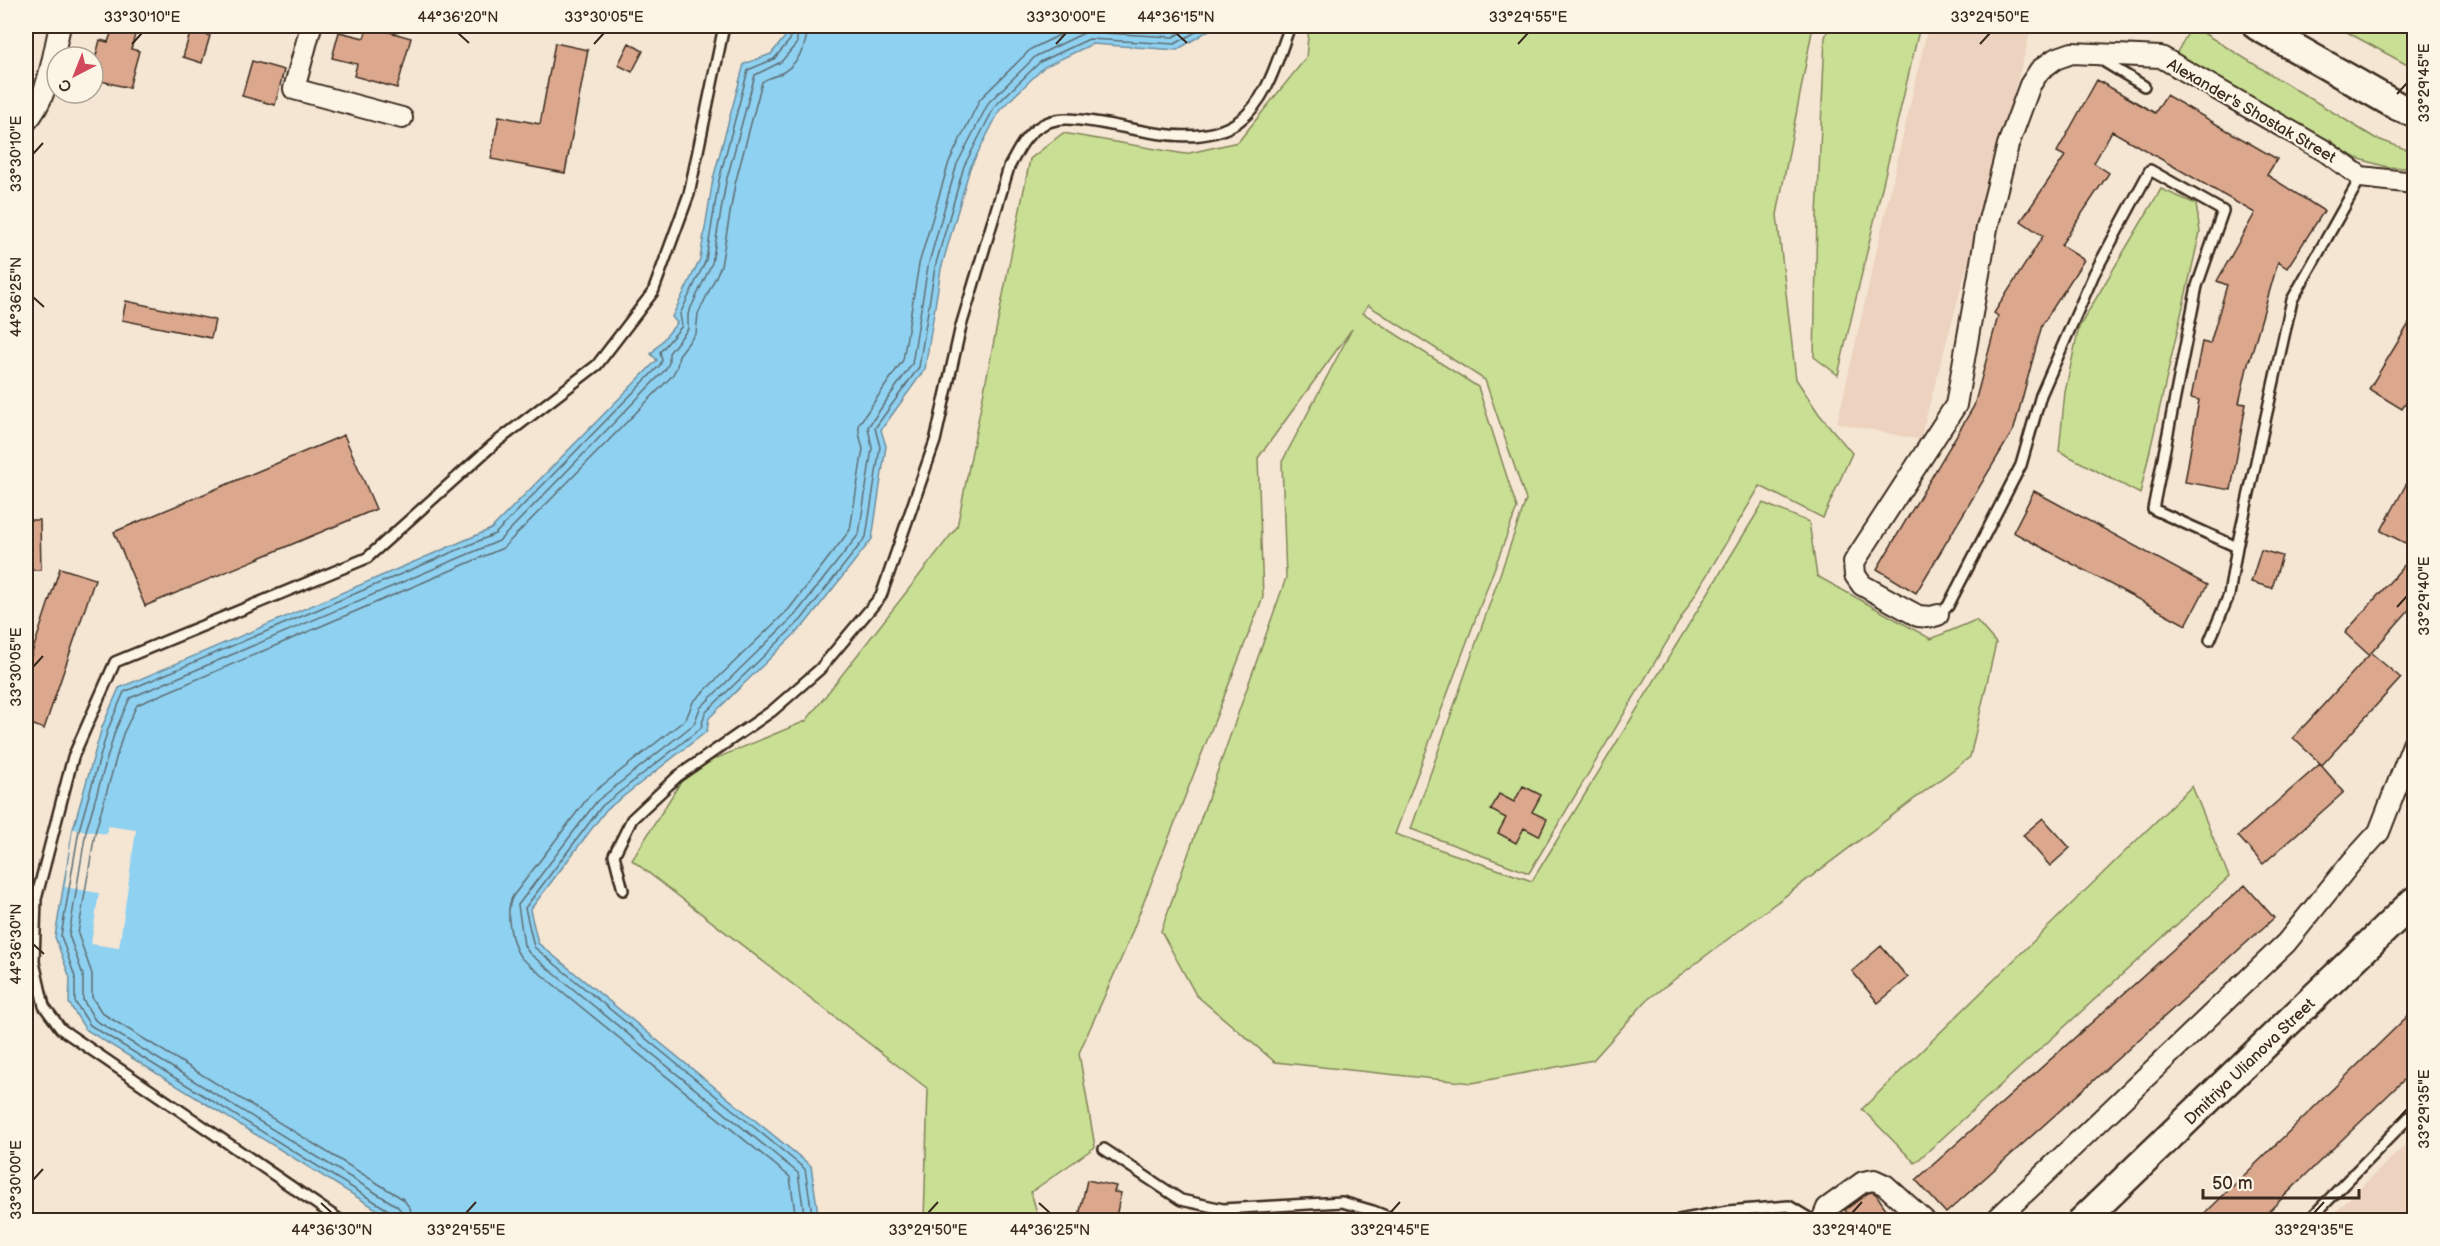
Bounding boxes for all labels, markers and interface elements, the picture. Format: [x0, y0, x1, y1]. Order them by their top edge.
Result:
text: 33°30'10"E [104, 8, 180, 27]
text: 44°36'20"N [418, 8, 498, 27]
text: 33°30'05"E [564, 8, 644, 27]
text: 33°30'00"E [1026, 8, 1106, 27]
text: 44°36'15"N [1137, 8, 1215, 27]
text: 33°29'55"E [1489, 8, 1567, 27]
text: 33°29'50"E [1951, 8, 2030, 27]
text: 33°29'45"E [2415, 43, 2434, 123]
north arrow [45, 45, 105, 105]
street label: Alexander's Shostak Street [2163, 55, 2339, 167]
text: С [55, 74, 76, 96]
text: 33°30'10"E [7, 116, 26, 192]
text: 44°36'25"N [7, 257, 26, 337]
text: 33°29'40"E [2415, 556, 2434, 636]
text: 33°30'05"E [7, 627, 26, 707]
text: 44°36'30"N [7, 903, 26, 985]
street label: Dmitriya Ulianova Street [2181, 995, 2319, 1129]
text: 33°29'35"E [2415, 1069, 2434, 1149]
text: 33°30'00"E [7, 1140, 26, 1220]
scale bar [2203, 1162, 2359, 1200]
text: 50 m [2212, 1173, 2253, 1194]
text: 44°36'30"N [291, 1221, 373, 1240]
text: 33°29'55"E [427, 1221, 505, 1240]
text: 33°29'50"E [889, 1221, 968, 1240]
text: 44°36'25"N [1010, 1221, 1090, 1240]
text: 33°29'45"E [1350, 1221, 1430, 1240]
text: 33°29'40"E [1812, 1221, 1892, 1240]
text: 33°29'35"E [2274, 1221, 2354, 1240]

